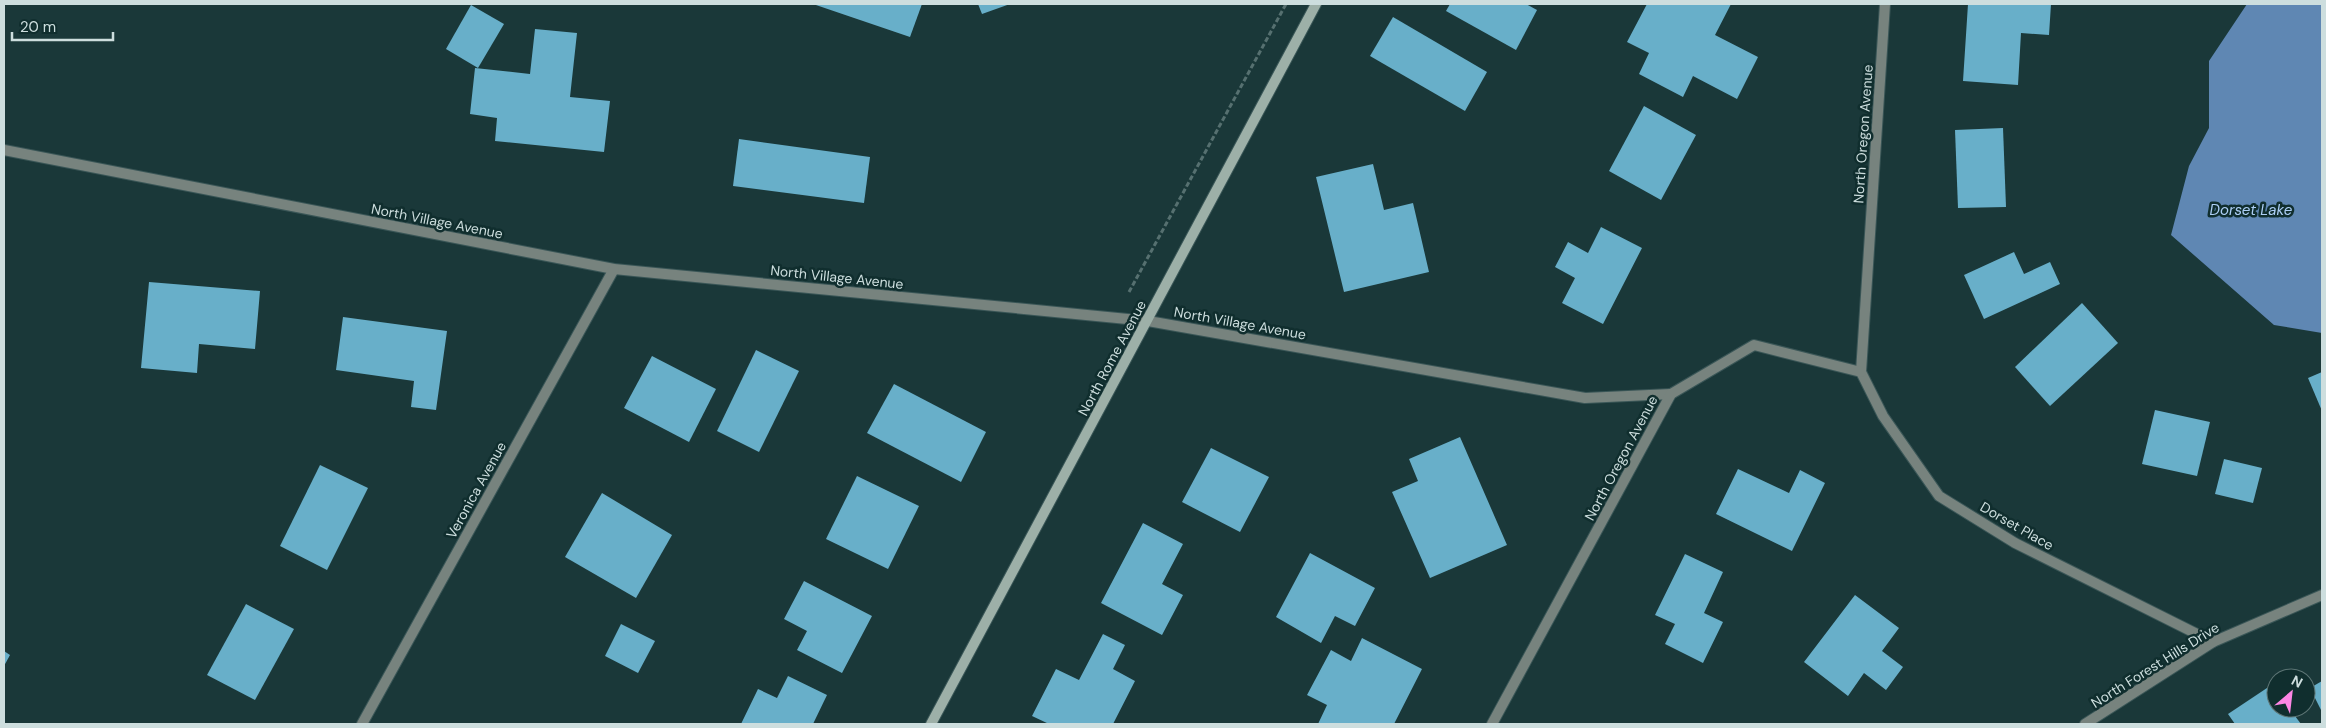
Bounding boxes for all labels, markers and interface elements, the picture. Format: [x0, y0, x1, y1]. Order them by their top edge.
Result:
scale bar [12, 10, 114, 42]
text: 20 m [20, 17, 56, 37]
street label: North Oregon Avenue [1849, 64, 1877, 204]
street label: North Village Avenue [370, 199, 504, 243]
water label: Dorset Lake [2210, 200, 2293, 220]
street label: North Village Avenue [770, 261, 905, 293]
street label: North Rome Avenue [1074, 297, 1150, 419]
street label: North Village Avenue [1173, 303, 1307, 343]
street label: North Oregon Avenue [1580, 392, 1662, 524]
street label: Veronica Avenue [442, 438, 510, 542]
street label: Dorset Place [1977, 498, 2057, 554]
street label: North Forest Hills Drive [2088, 618, 2222, 712]
north arrow [2266, 668, 2316, 718]
text: N [2288, 671, 2306, 692]

